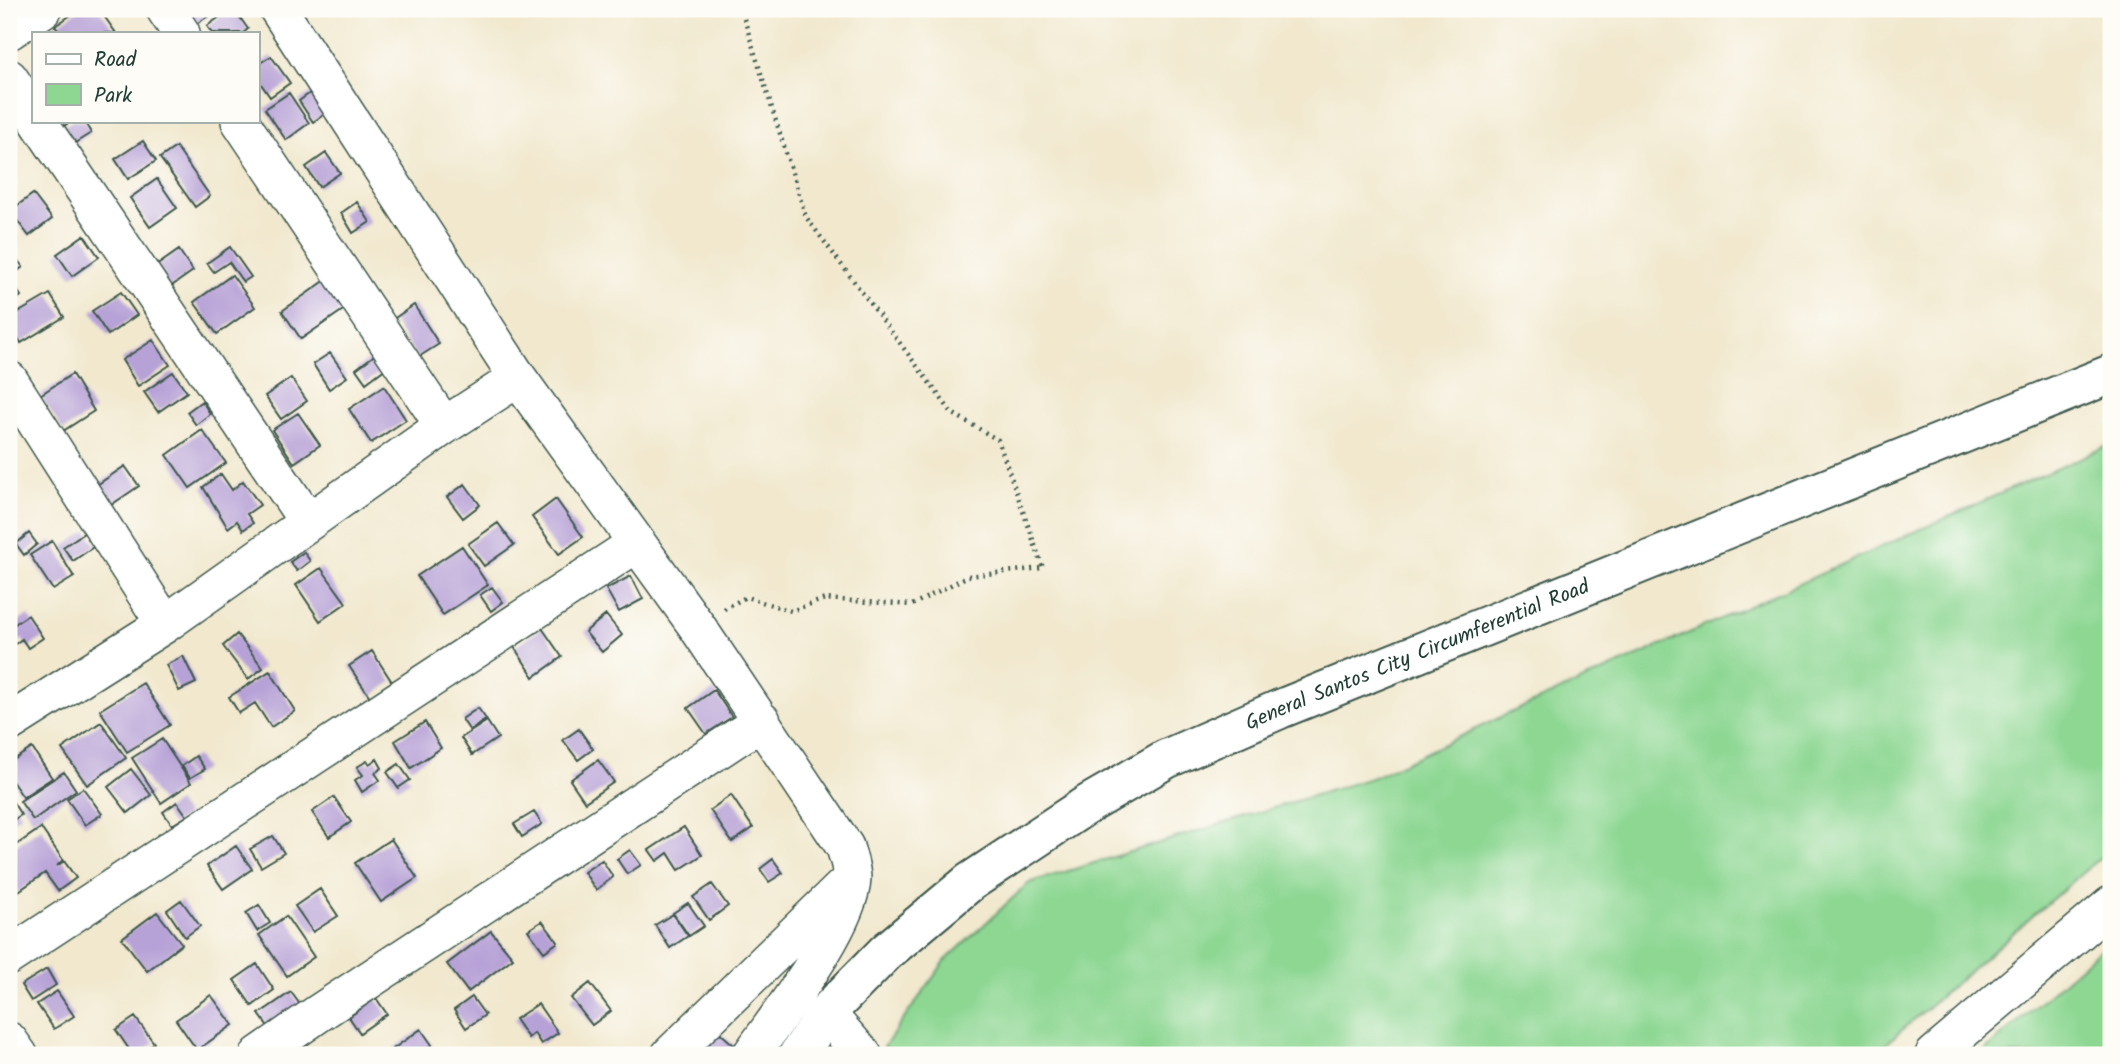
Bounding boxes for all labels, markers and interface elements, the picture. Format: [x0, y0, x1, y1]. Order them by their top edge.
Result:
legend [32, 32, 259, 122]
text: Road [94, 44, 137, 77]
text: Park [94, 80, 132, 113]
street label: General Santos City Circumferential Road [1240, 571, 1595, 740]

